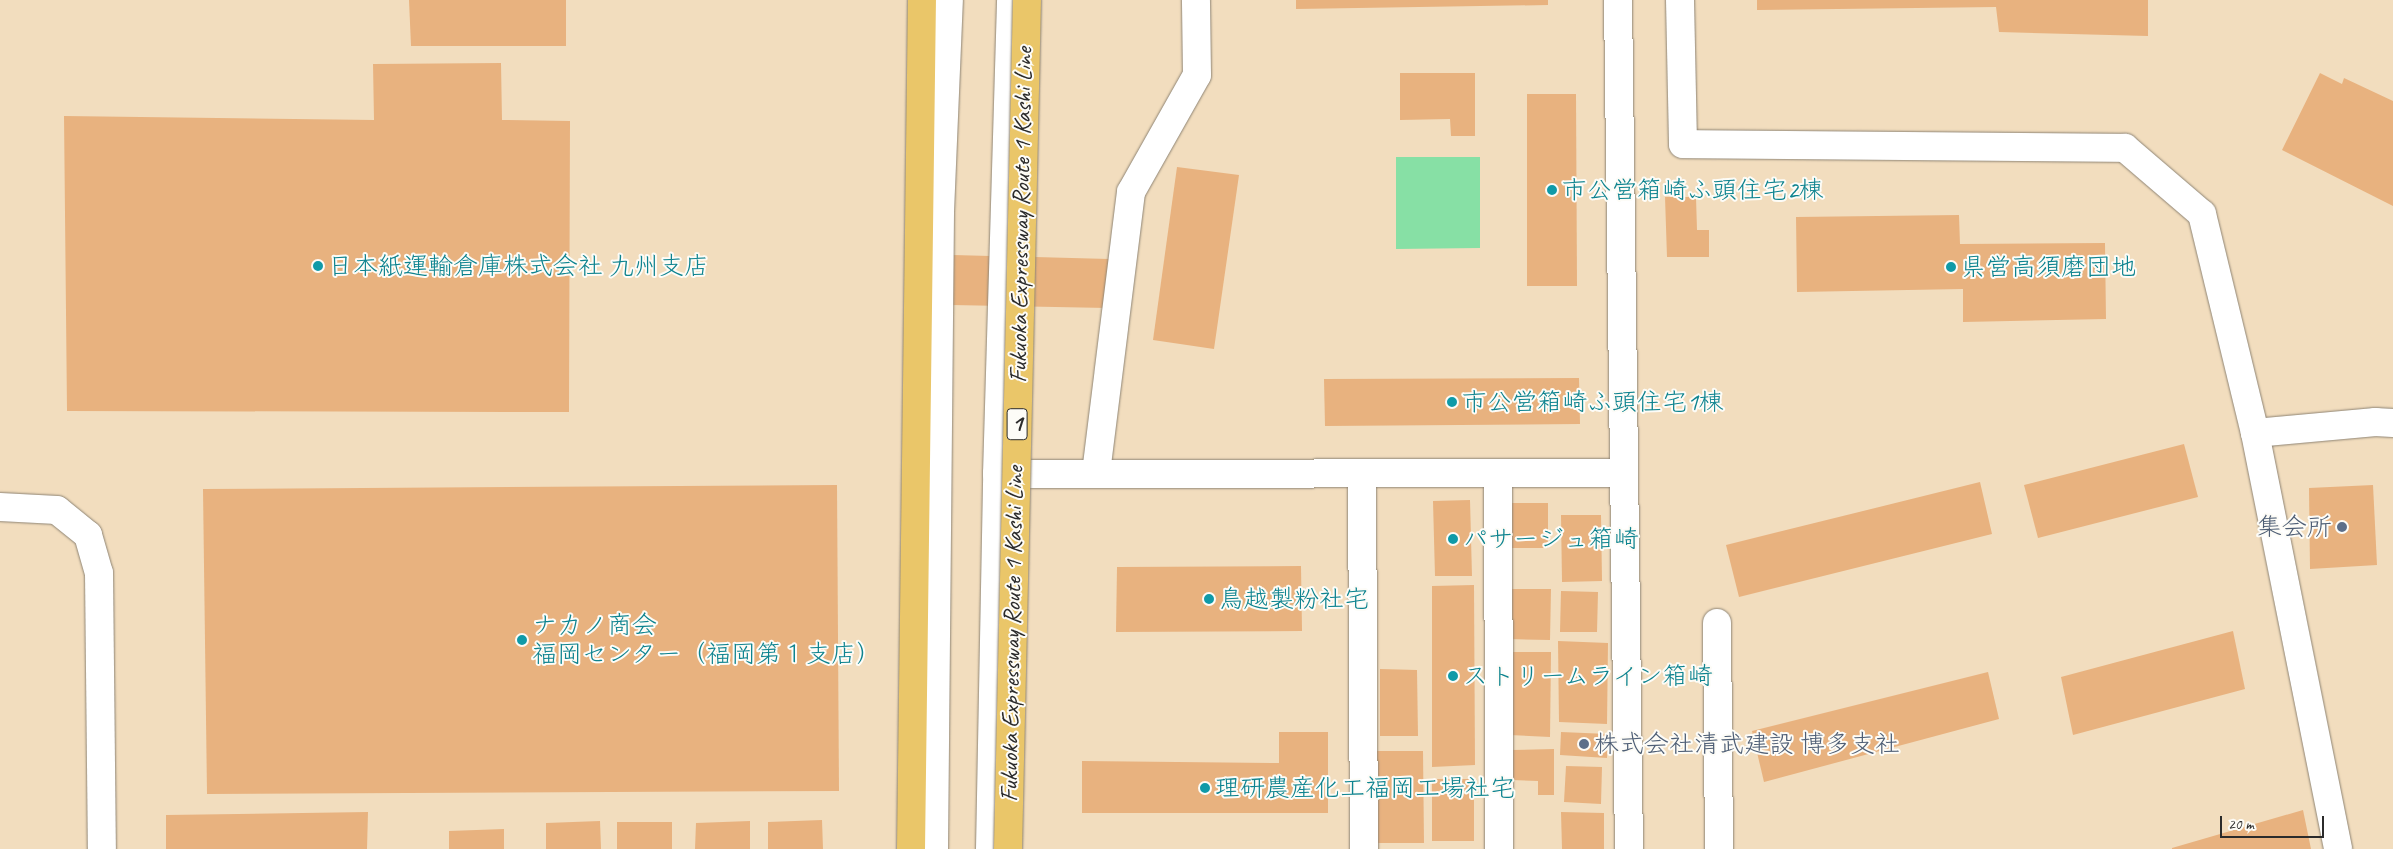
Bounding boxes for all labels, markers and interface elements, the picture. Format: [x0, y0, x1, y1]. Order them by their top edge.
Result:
street label: Fukuoka Expressway Route 1 Kashi Line [1003, 47, 1039, 383]
place label: 市公営箱崎ふ頭住宅2棟 [1562, 175, 1823, 205]
marker: 市公営箱崎ふ頭住宅2棟 [1546, 184, 1558, 196]
place label: 日本紙運輸倉庫株式会社 九州支店 [328, 251, 709, 281]
place label: 県営高須磨団地 [1961, 252, 2136, 282]
marker: 日本紙運輸倉庫株式会社 九州支店 [312, 260, 324, 272]
marker: 県営高須磨団地 [1945, 261, 1957, 273]
place label: 市公営箱崎ふ頭住宅1棟 [1462, 387, 1723, 417]
marker: 市公営箱崎ふ頭住宅1棟 [1446, 396, 1458, 408]
road number: 1 [1006, 402, 1028, 446]
street label: Fukuoka Expressway Route 1 Kashi Line [994, 466, 1030, 802]
place label: 集会所 [2257, 512, 2332, 542]
marker: 集会所 [2336, 521, 2348, 533]
place label: パサージュ箱崎 [1463, 524, 1638, 554]
marker: パサージュ箱崎 [1447, 533, 1459, 545]
place label: 鳥越製粉社宅 [1219, 584, 1369, 614]
marker: 鳥越製粉社宅 [1203, 593, 1215, 605]
place label: ナカノ商会 福岡センター（福岡第１支店） [532, 611, 882, 670]
marker: ナカノ商会 福岡センター（福岡第１支店） [516, 634, 528, 646]
place label: ストリームライン箱崎 [1463, 661, 1713, 691]
marker: ストリームライン箱崎 [1447, 670, 1459, 682]
place label: 株式会社清武建設 博多支社 [1594, 729, 1900, 759]
marker: 株式会社清武建設 博多支社 [1578, 738, 1590, 750]
place label: 理研農産化工福岡工場社宅 [1215, 773, 1515, 803]
marker: 理研農産化工福岡工場社宅 [1199, 782, 1211, 794]
scale bar [2223, 806, 2327, 838]
text: 20 m [2228, 815, 2254, 834]

